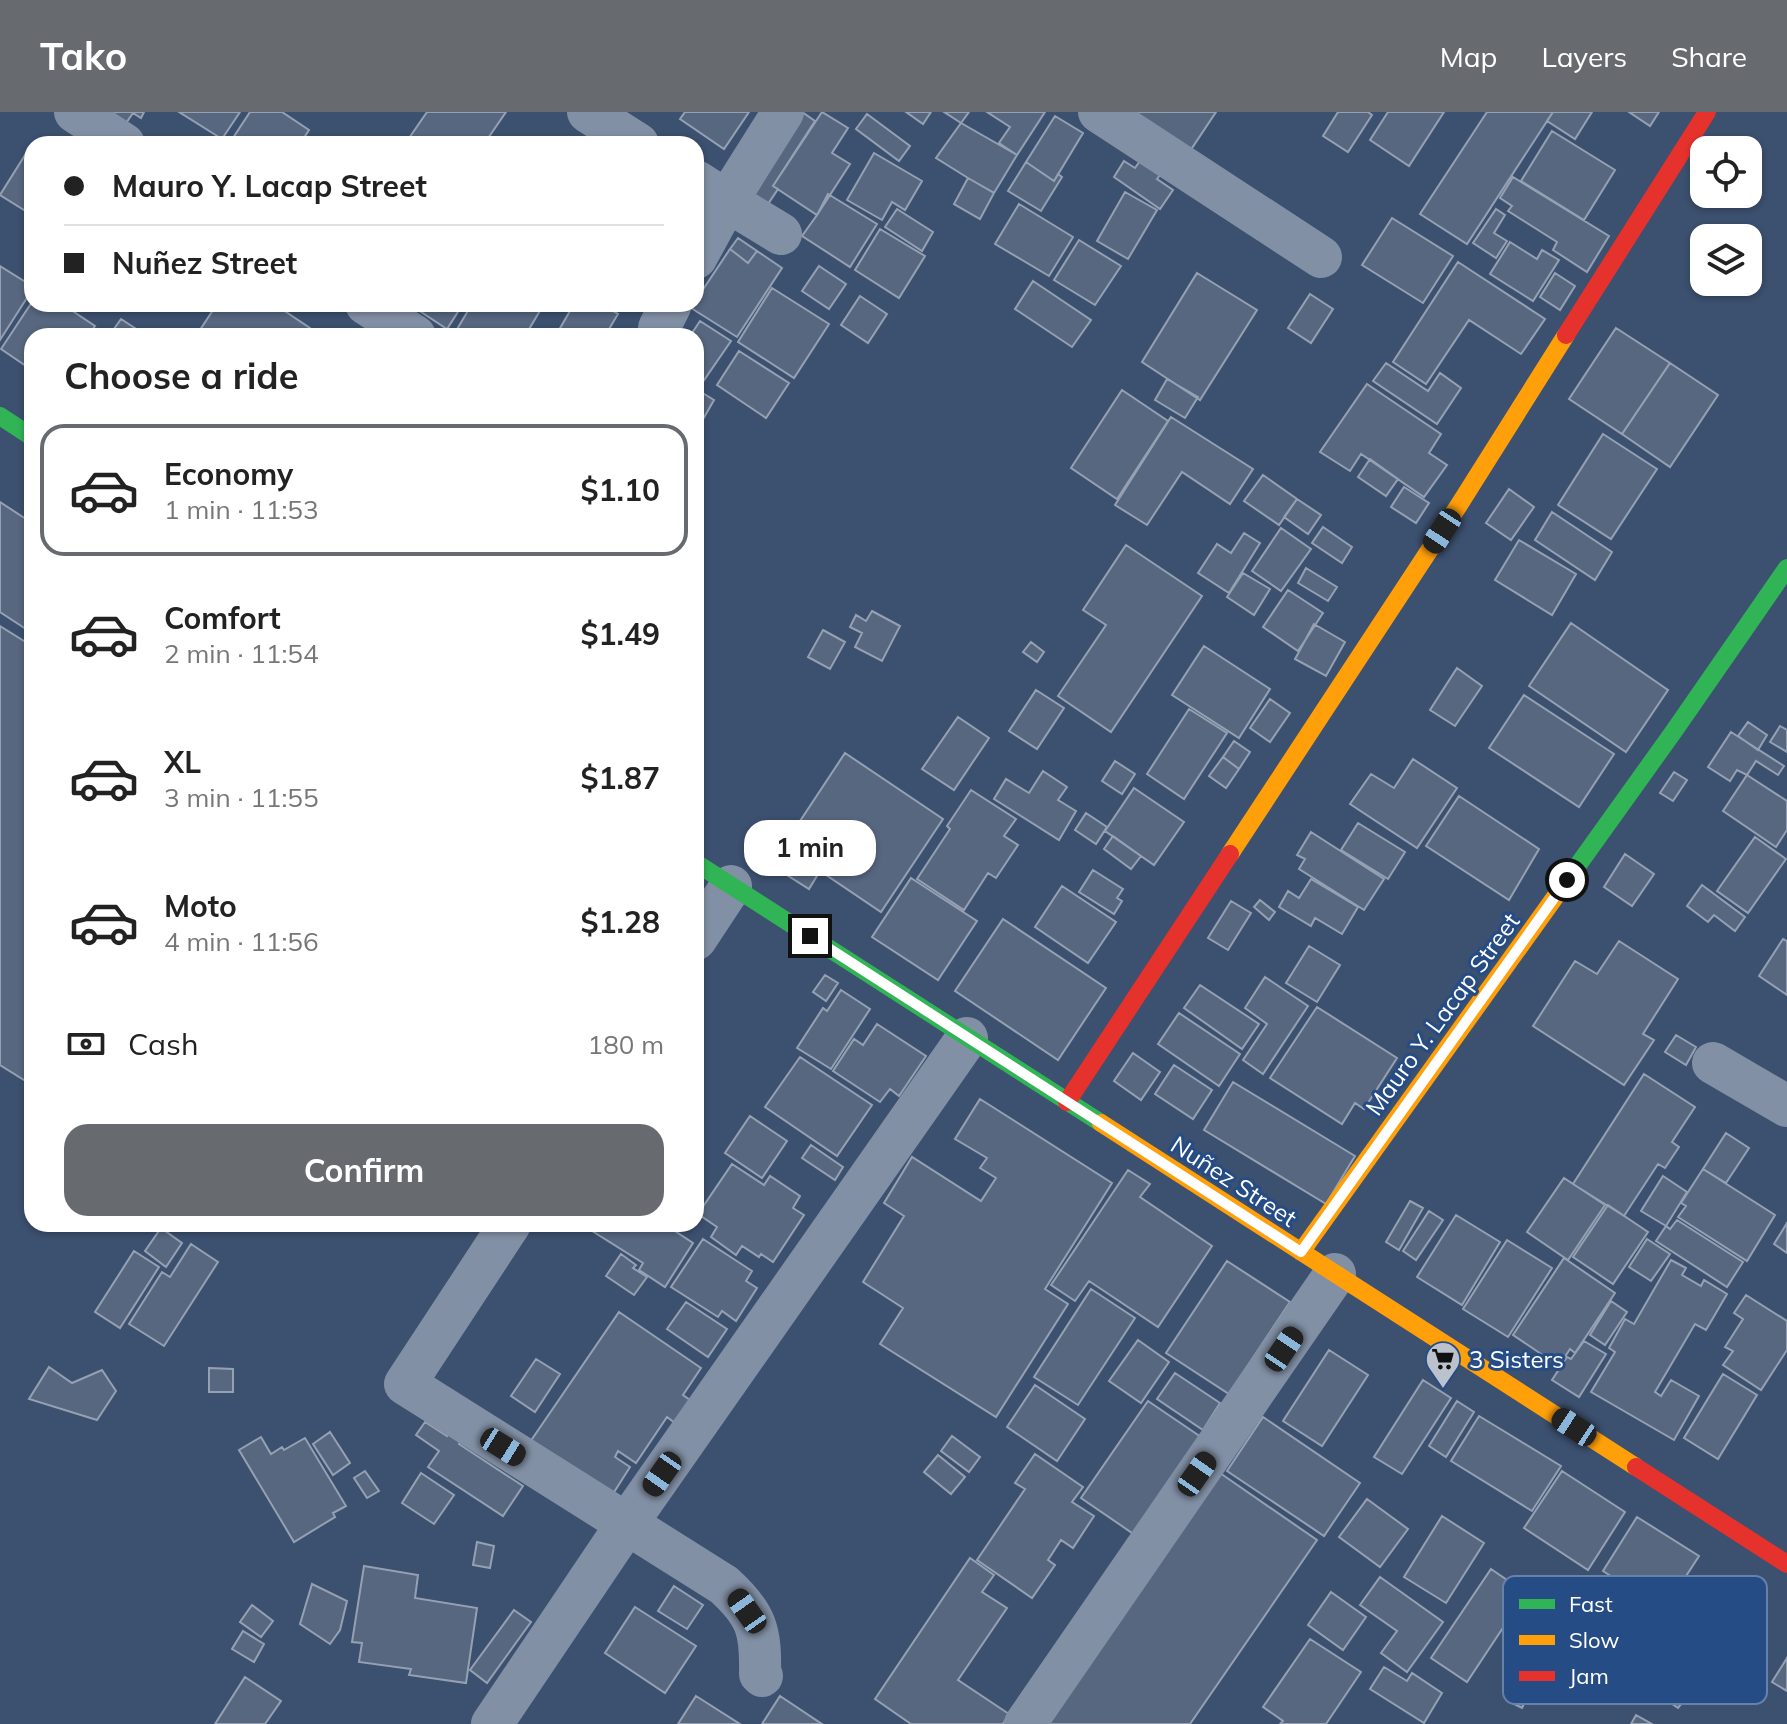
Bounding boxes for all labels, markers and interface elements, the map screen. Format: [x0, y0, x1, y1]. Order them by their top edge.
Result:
text: Tako [40, 32, 127, 80]
text: Map [1440, 39, 1497, 74]
text: Layers [1541, 39, 1627, 74]
text: Share [1671, 39, 1747, 74]
map controls [1690, 136, 1762, 296]
button: locate [1690, 136, 1762, 208]
text: Mauro Y. Lacap Street [112, 167, 427, 205]
button: layers [1690, 224, 1762, 296]
text: Nuñez Street [112, 244, 297, 282]
text: Choose a ride [64, 353, 298, 398]
icon: car [68, 454, 140, 526]
text: Economy [164, 455, 293, 493]
text: $1.10 [581, 471, 660, 509]
text: 1 min · 11:53 [164, 493, 319, 526]
car [1419, 504, 1465, 558]
icon: car [68, 598, 140, 670]
text: Comfort [164, 599, 281, 637]
text: $1.49 [581, 615, 660, 653]
text: 2 min · 11:54 [164, 637, 319, 670]
icon: car [68, 742, 140, 814]
text: XL [164, 743, 201, 781]
text: $1.87 [581, 759, 660, 797]
text: 3 min · 11:55 [164, 781, 319, 814]
callout: 1 min [744, 820, 876, 876]
text: 1 min [776, 831, 844, 864]
route start [1549, 862, 1585, 898]
icon: car [68, 886, 140, 958]
text: Moto [164, 887, 237, 925]
text: $1.28 [581, 903, 660, 941]
street label: Mauro Y. Lacap Street [1358, 907, 1526, 1121]
route end [792, 918, 828, 954]
text: 4 min · 11:56 [164, 925, 319, 958]
icon: cash [64, 1022, 108, 1066]
text: Cash [128, 1025, 199, 1063]
text: 180 m [588, 1028, 664, 1061]
button: Confirm [64, 1124, 664, 1216]
street label: Nuñez Street [1165, 1129, 1303, 1233]
car [1261, 1322, 1307, 1376]
supermarket icon: 3 Sisters [1424, 1340, 1462, 1390]
place label: 3 Sisters [1469, 1344, 1564, 1374]
car [1547, 1404, 1601, 1450]
car [476, 1424, 530, 1470]
car [638, 1447, 686, 1501]
car [1173, 1447, 1221, 1501]
legend [1503, 1576, 1767, 1704]
car [723, 1584, 771, 1638]
text: Fast [1569, 1590, 1613, 1618]
text: Slow [1569, 1626, 1619, 1654]
text: Jam [1569, 1662, 1609, 1690]

